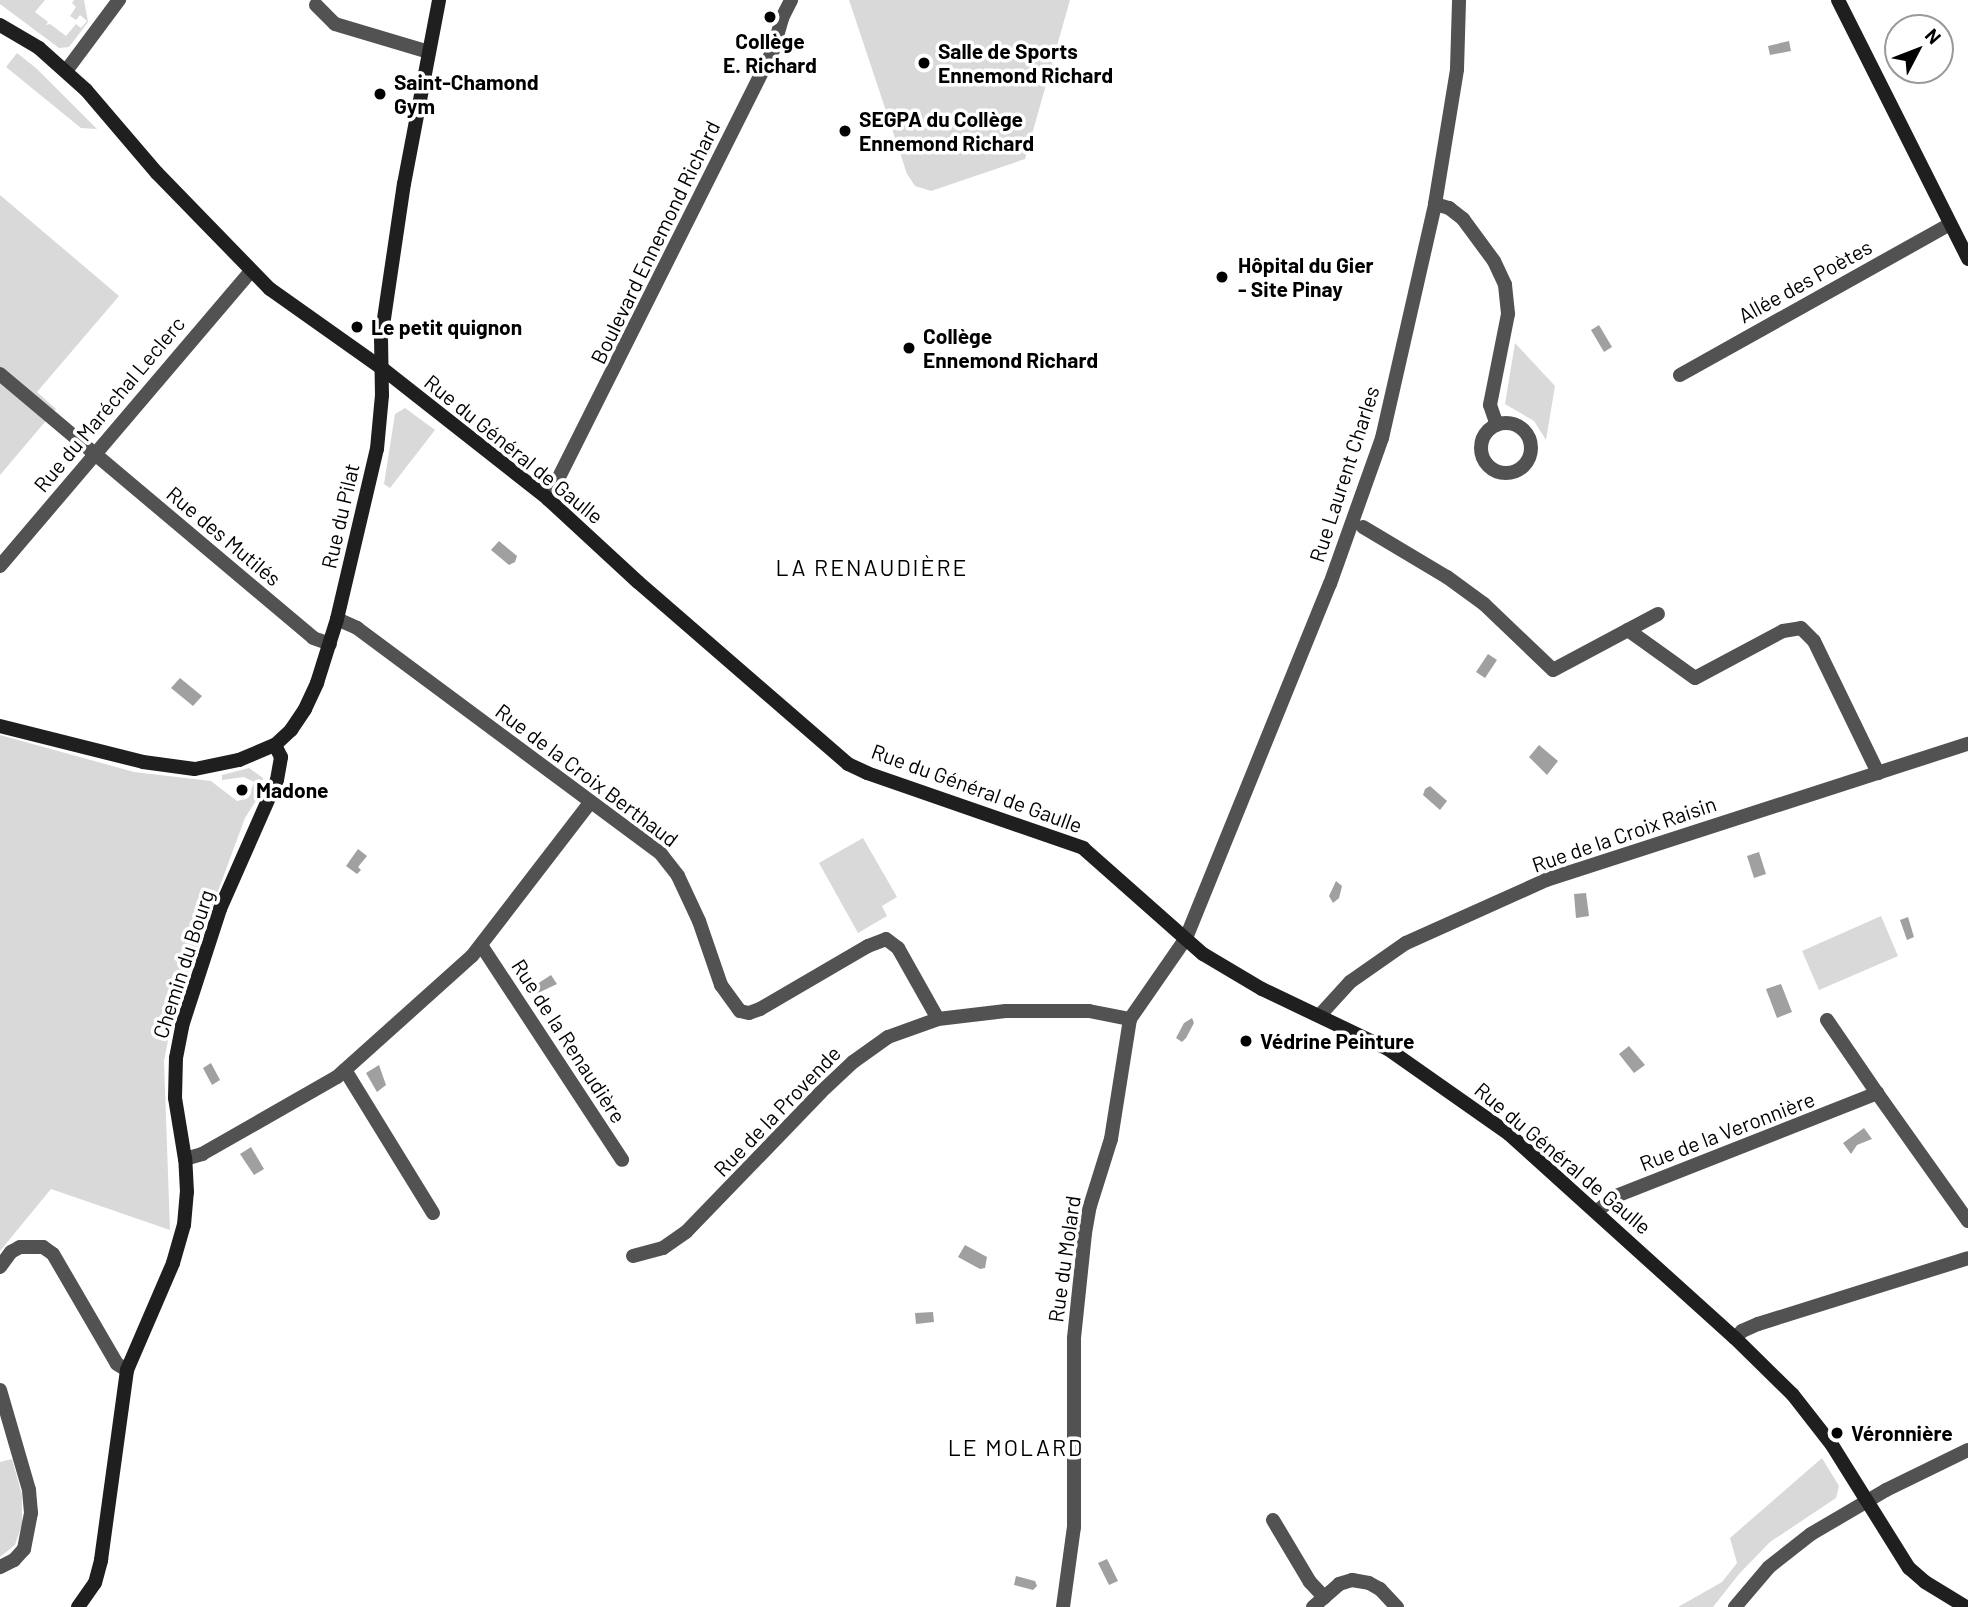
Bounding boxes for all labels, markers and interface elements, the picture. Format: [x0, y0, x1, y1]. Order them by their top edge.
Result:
marker: Collège E. Richard [762, 9, 778, 25]
north arrow [1884, 14, 1954, 84]
text: N [1921, 24, 1946, 48]
place label: Collège E. Richard [723, 28, 817, 78]
place label: Salle de Sports Ennemond Richard [938, 38, 1113, 88]
marker: Salle de Sports Ennemond Richard [916, 55, 932, 71]
place label: Saint-Chamond Gym [394, 69, 539, 119]
marker: Saint-Chamond Gym [372, 86, 388, 102]
place label: SEGPA du Collège Ennemond Richard [859, 106, 1034, 156]
street label: Boulevard Ennemond Richard [585, 116, 725, 368]
marker: SEGPA du Collège Ennemond Richard [837, 123, 853, 139]
street label: Allée des Poètes [1734, 234, 1876, 328]
place label: Hôpital du Gier - Site Pinay [1238, 252, 1374, 302]
marker: Hôpital du Gier - Site Pinay [1212, 267, 1232, 287]
street label: Rue du Maréchal Leclerc [28, 311, 190, 497]
place label: Le petit quignon [371, 314, 522, 340]
marker: Le petit quignon [349, 319, 365, 335]
place label: Collège Ennemond Richard [923, 323, 1098, 373]
marker: Collège Ennemond Richard [901, 340, 917, 356]
street label: Rue du Général de Gaulle [420, 369, 608, 529]
street label: Rue Laurent Charles [1304, 383, 1384, 565]
street label: Rue du Pilat [316, 461, 364, 571]
street label: Rue des Mutilés [162, 481, 286, 591]
district label: LA RENAUDIÈRE [777, 553, 967, 581]
street label: Rue de la Croix Berthaud [491, 698, 683, 852]
street label: Rue du Général de Gaulle [868, 738, 1086, 838]
place label: Madone [256, 777, 329, 803]
marker: Madone [234, 782, 250, 798]
street label: Rue de la Croix Raisin [1529, 791, 1719, 877]
street label: Chemin du Bourg [147, 887, 219, 1041]
street label: Rue de la Renaudière [507, 954, 631, 1128]
place label: Védrine Peinture [1260, 1028, 1414, 1054]
marker: Védrine Peinture [1238, 1033, 1254, 1049]
street label: Rue de la Provende [708, 1040, 846, 1182]
street label: Rue du Général de Gaulle [1470, 1077, 1656, 1239]
street label: Rue de la Veronnière [1636, 1086, 1818, 1176]
street label: Rue du Molard [1043, 1194, 1085, 1324]
place label: Véronnière [1851, 1420, 1953, 1446]
marker: Véronnière [1829, 1425, 1845, 1441]
district label: LE MOLARD [949, 1433, 1083, 1461]

